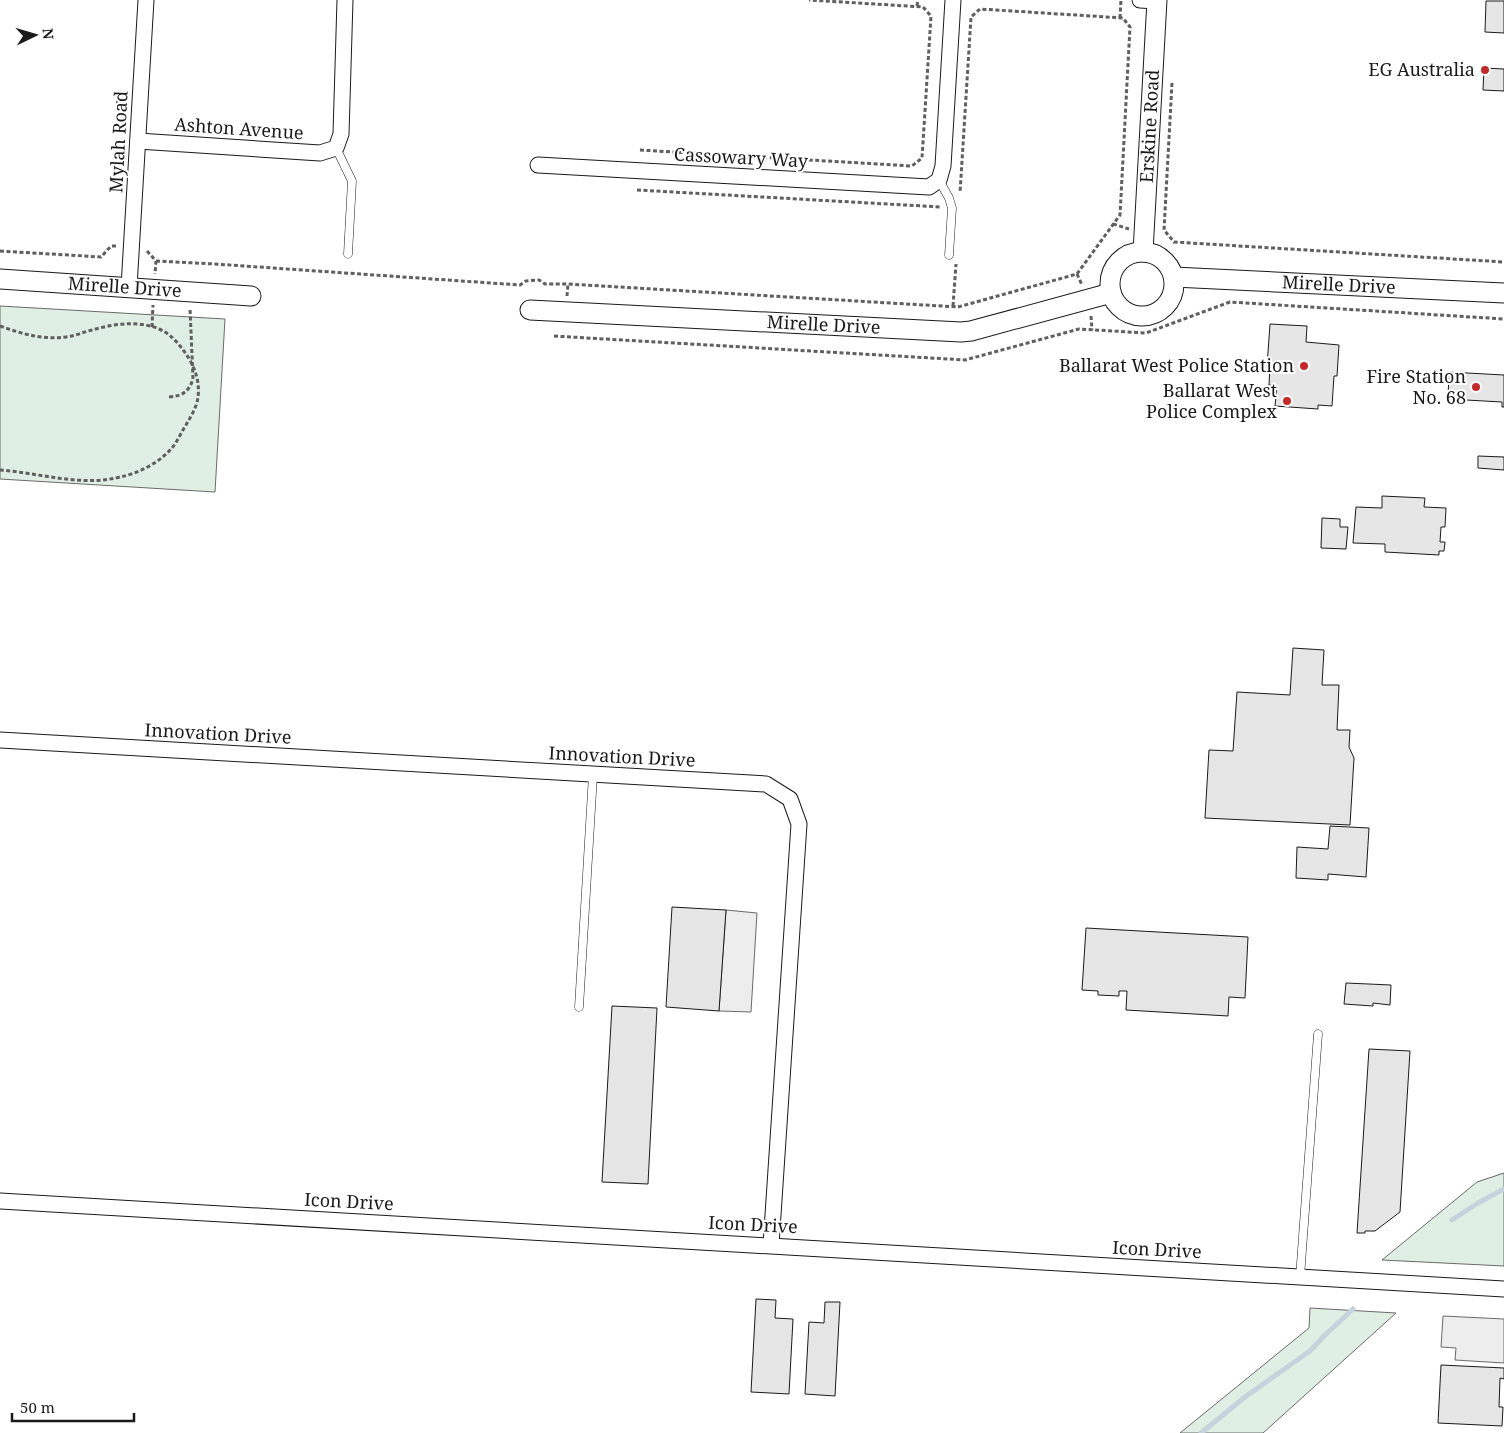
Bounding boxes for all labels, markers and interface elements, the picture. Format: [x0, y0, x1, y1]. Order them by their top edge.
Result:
north arrow [10, 10, 60, 60]
text: N [39, 27, 58, 40]
place label: EG Australia [1368, 57, 1475, 81]
marker: EG Australia [1479, 64, 1491, 76]
street label: Erskine Road [1134, 69, 1164, 183]
street label: Mylah Road [103, 90, 133, 194]
street label: Ashton Avenue [174, 112, 305, 144]
street label: Cassowary Way [673, 142, 810, 173]
street label: Mirelle Drive [1281, 269, 1396, 299]
street label: Mirelle Drive [67, 271, 182, 302]
street label: Mirelle Drive [766, 309, 881, 339]
place label: Ballarat West Police Station [1059, 353, 1294, 377]
marker: Ballarat West Police Station [1298, 360, 1310, 372]
place label: Fire Station No. 68 [1366, 364, 1466, 409]
place label: Ballarat West Police Complex [1146, 378, 1278, 423]
marker: Fire Station No. 68 [1470, 381, 1482, 393]
marker: Ballarat West Police Complex [1281, 395, 1293, 407]
street label: Innovation Drive [144, 717, 292, 749]
street label: Innovation Drive [548, 740, 696, 772]
street label: Icon Drive [304, 1187, 394, 1215]
street label: Icon Drive [708, 1210, 798, 1238]
street label: Icon Drive [1112, 1235, 1202, 1263]
scale bar [12, 1390, 135, 1422]
text: 50 m [20, 1397, 55, 1417]

